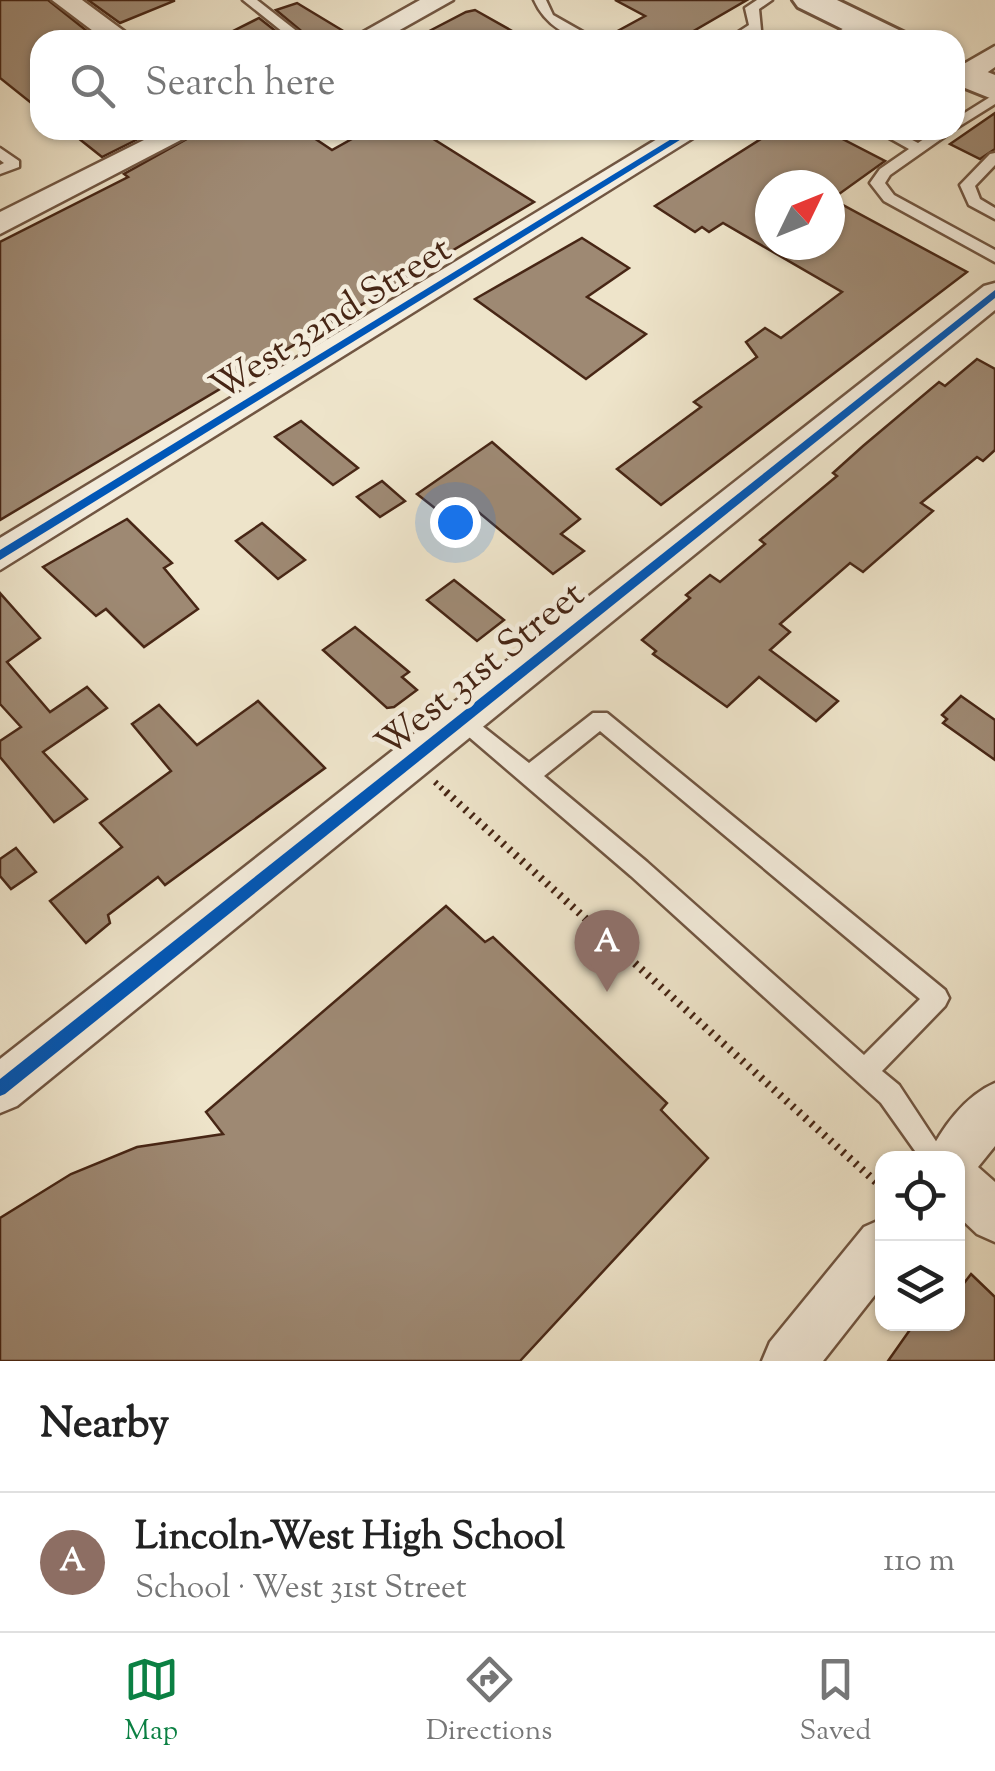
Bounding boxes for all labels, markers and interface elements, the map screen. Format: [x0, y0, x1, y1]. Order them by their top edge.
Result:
search box [30, 30, 965, 140]
icon: search [65, 58, 120, 113]
text: Search here [145, 58, 336, 112]
north arrow [755, 170, 845, 260]
street label: West 32nd Street [201, 225, 463, 416]
your location [430, 497, 481, 548]
street label: West 31st Street [366, 570, 597, 772]
pin: A [574, 910, 640, 992]
map controls [875, 1151, 965, 1331]
button: locate [875, 1151, 965, 1241]
button: layers [875, 1241, 965, 1331]
text: Nearby [40, 1396, 169, 1456]
text: Lincoln-West High School [135, 1512, 565, 1566]
text: A [60, 1539, 85, 1585]
text: 110 m [883, 1539, 955, 1585]
text: School · West 31st Street [135, 1566, 467, 1612]
tab: Map [124, 1652, 179, 1752]
tab: Directions [426, 1652, 552, 1752]
tab: Saved [799, 1652, 871, 1752]

